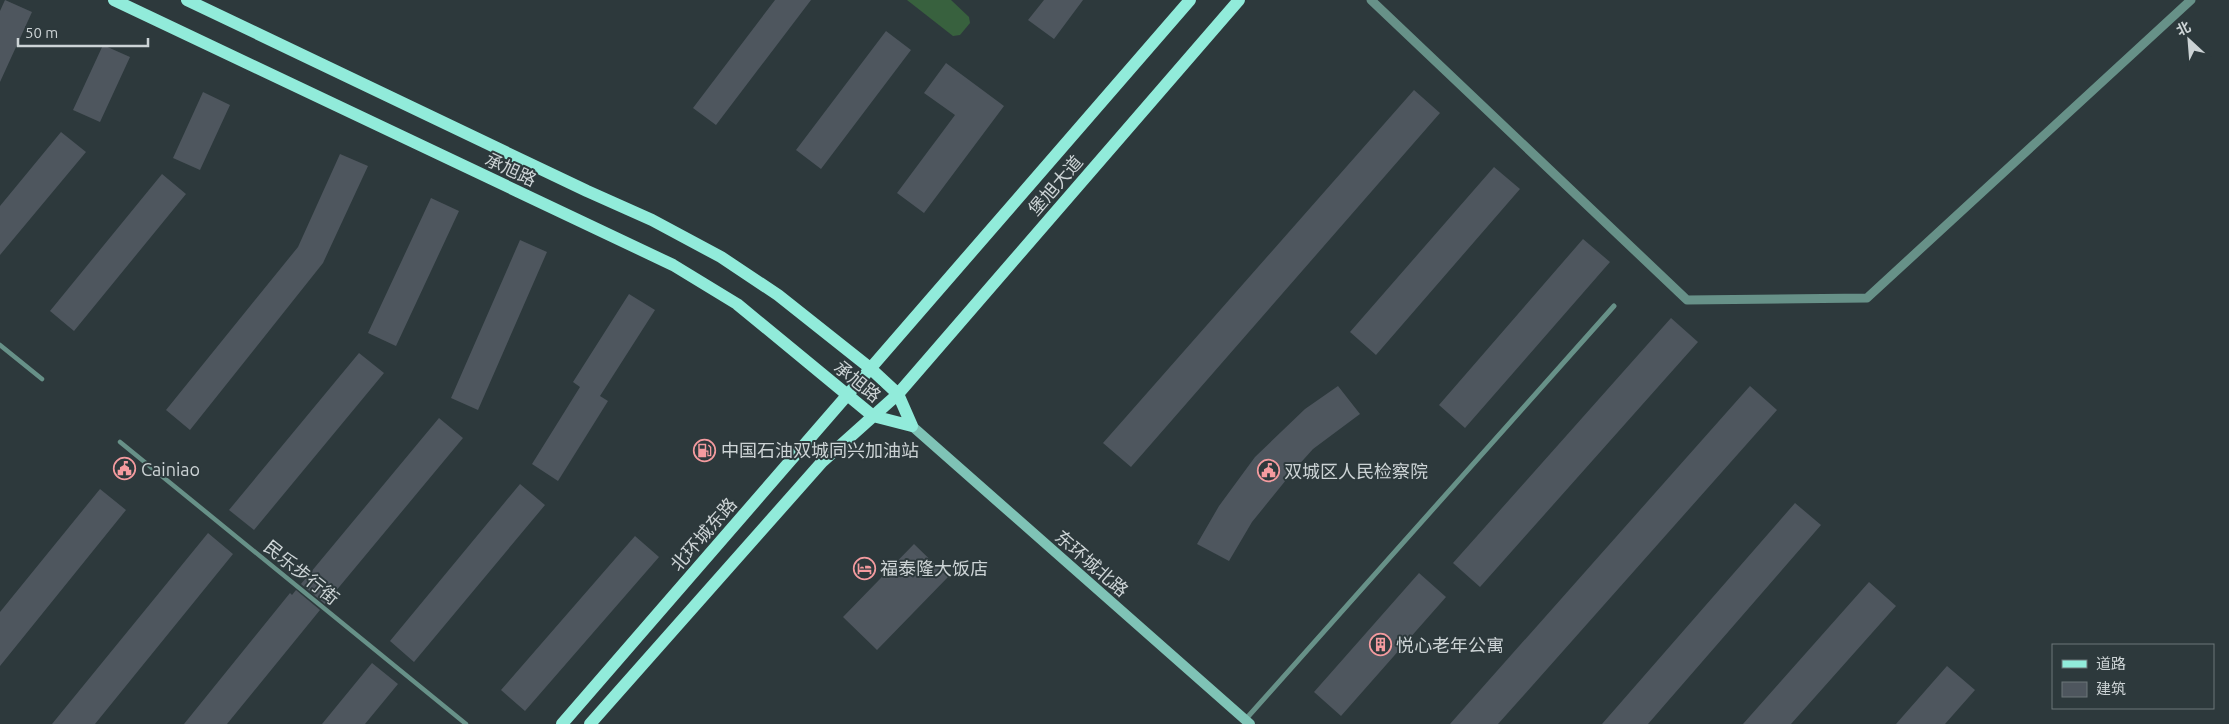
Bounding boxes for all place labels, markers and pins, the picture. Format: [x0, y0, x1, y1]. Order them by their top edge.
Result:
fuel station icon: 中国石油双城同兴加油站 [693, 438, 717, 462]
place label: 中国石油双城同兴加油站 [721, 440, 919, 460]
public building icon: Cainiao [113, 457, 137, 481]
place label: Cainiao [141, 459, 200, 479]
public building icon: 双城区人民检察院 [1256, 459, 1280, 483]
place label: 双城区人民检察院 [1284, 461, 1428, 481]
hotel icon: 福泰隆大饭店 [852, 556, 876, 580]
place label: 福泰隆大饭店 [880, 558, 988, 578]
building icon: 悦心老年公寓 [1368, 633, 1392, 657]
place label: 悦心老年公寓 [1396, 635, 1504, 655]

